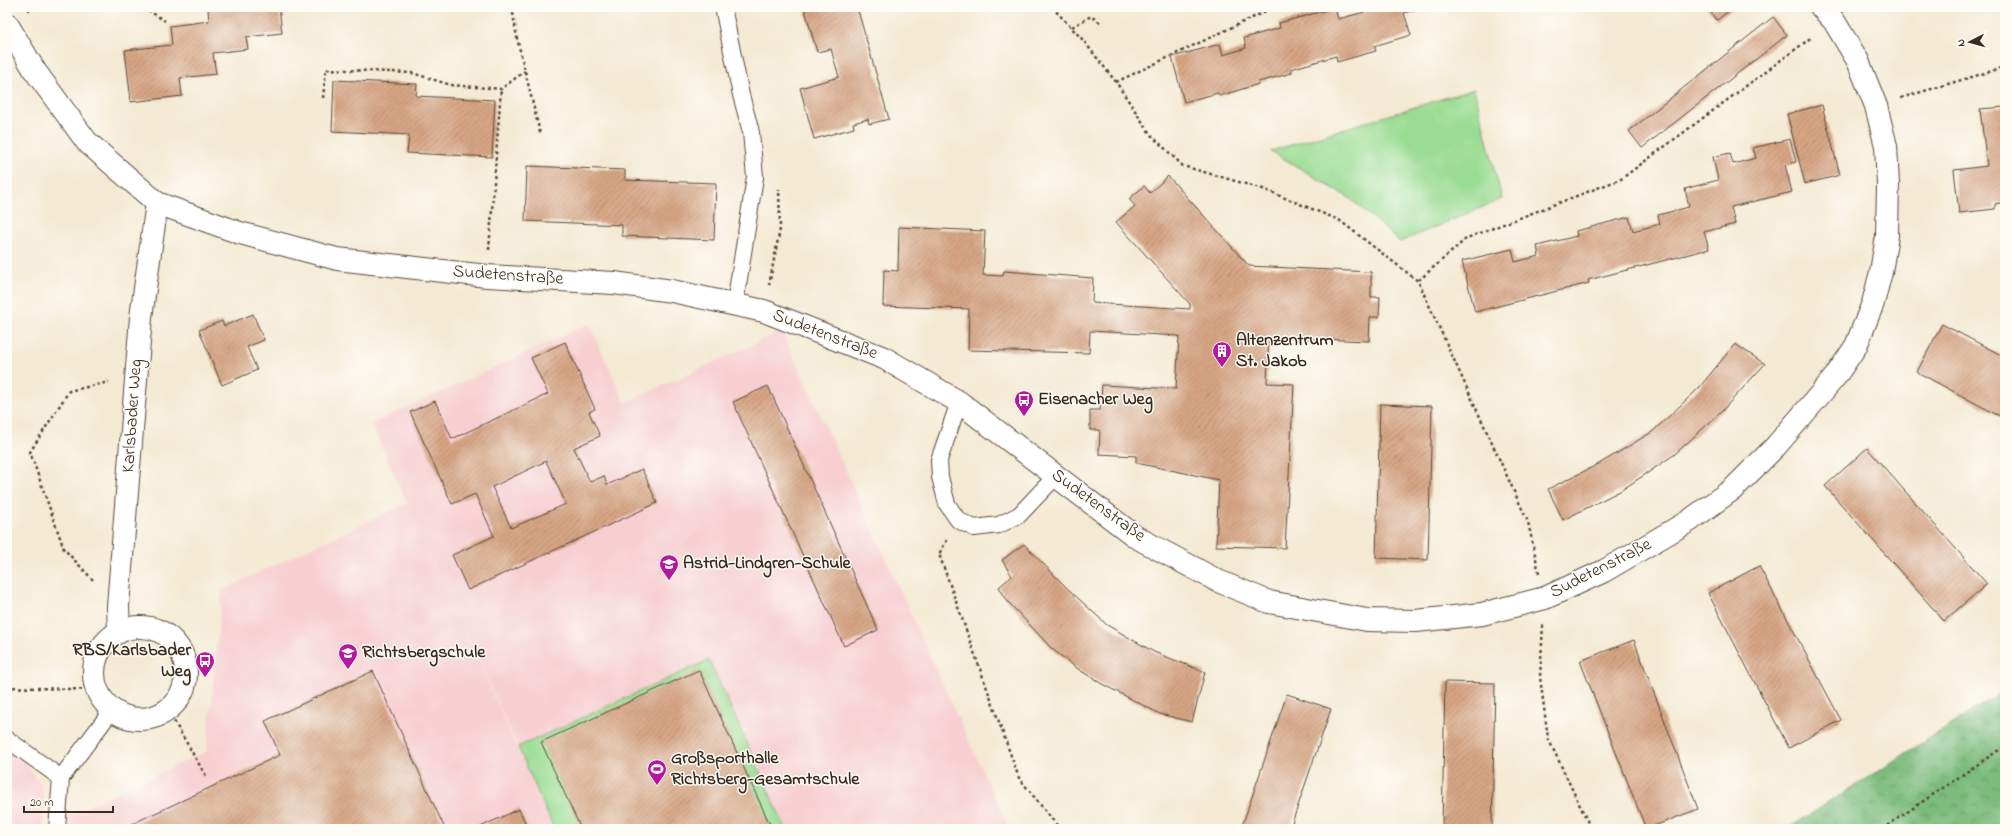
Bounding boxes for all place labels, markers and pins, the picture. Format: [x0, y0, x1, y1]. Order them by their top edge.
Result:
place label: Altenzentrum St. Jakob [1236, 328, 1333, 375]
building icon: Altenzentrum St. Jakob [1211, 340, 1233, 368]
place label: Eisenacher Weg [1038, 387, 1153, 414]
bus stop icon: Eisenacher Weg [1013, 389, 1035, 417]
place label: Astrid-Lindgren-Schule [683, 551, 852, 578]
school or university icon: Astrid-Lindgren-Schule [658, 553, 680, 581]
place label: RBS/Karlsbader Weg [73, 638, 191, 686]
place label: Richtsbergschule [362, 640, 486, 667]
school or university icon: Richtsbergschule [337, 642, 359, 670]
bus stop icon: RBS/Karlsbader Weg [194, 650, 216, 678]
place label: Großsporthalle Richtsberg-Gesamtschule [671, 746, 860, 794]
sports icon: Großsporthalle Richtsberg-Gesamtschule [646, 758, 668, 786]

